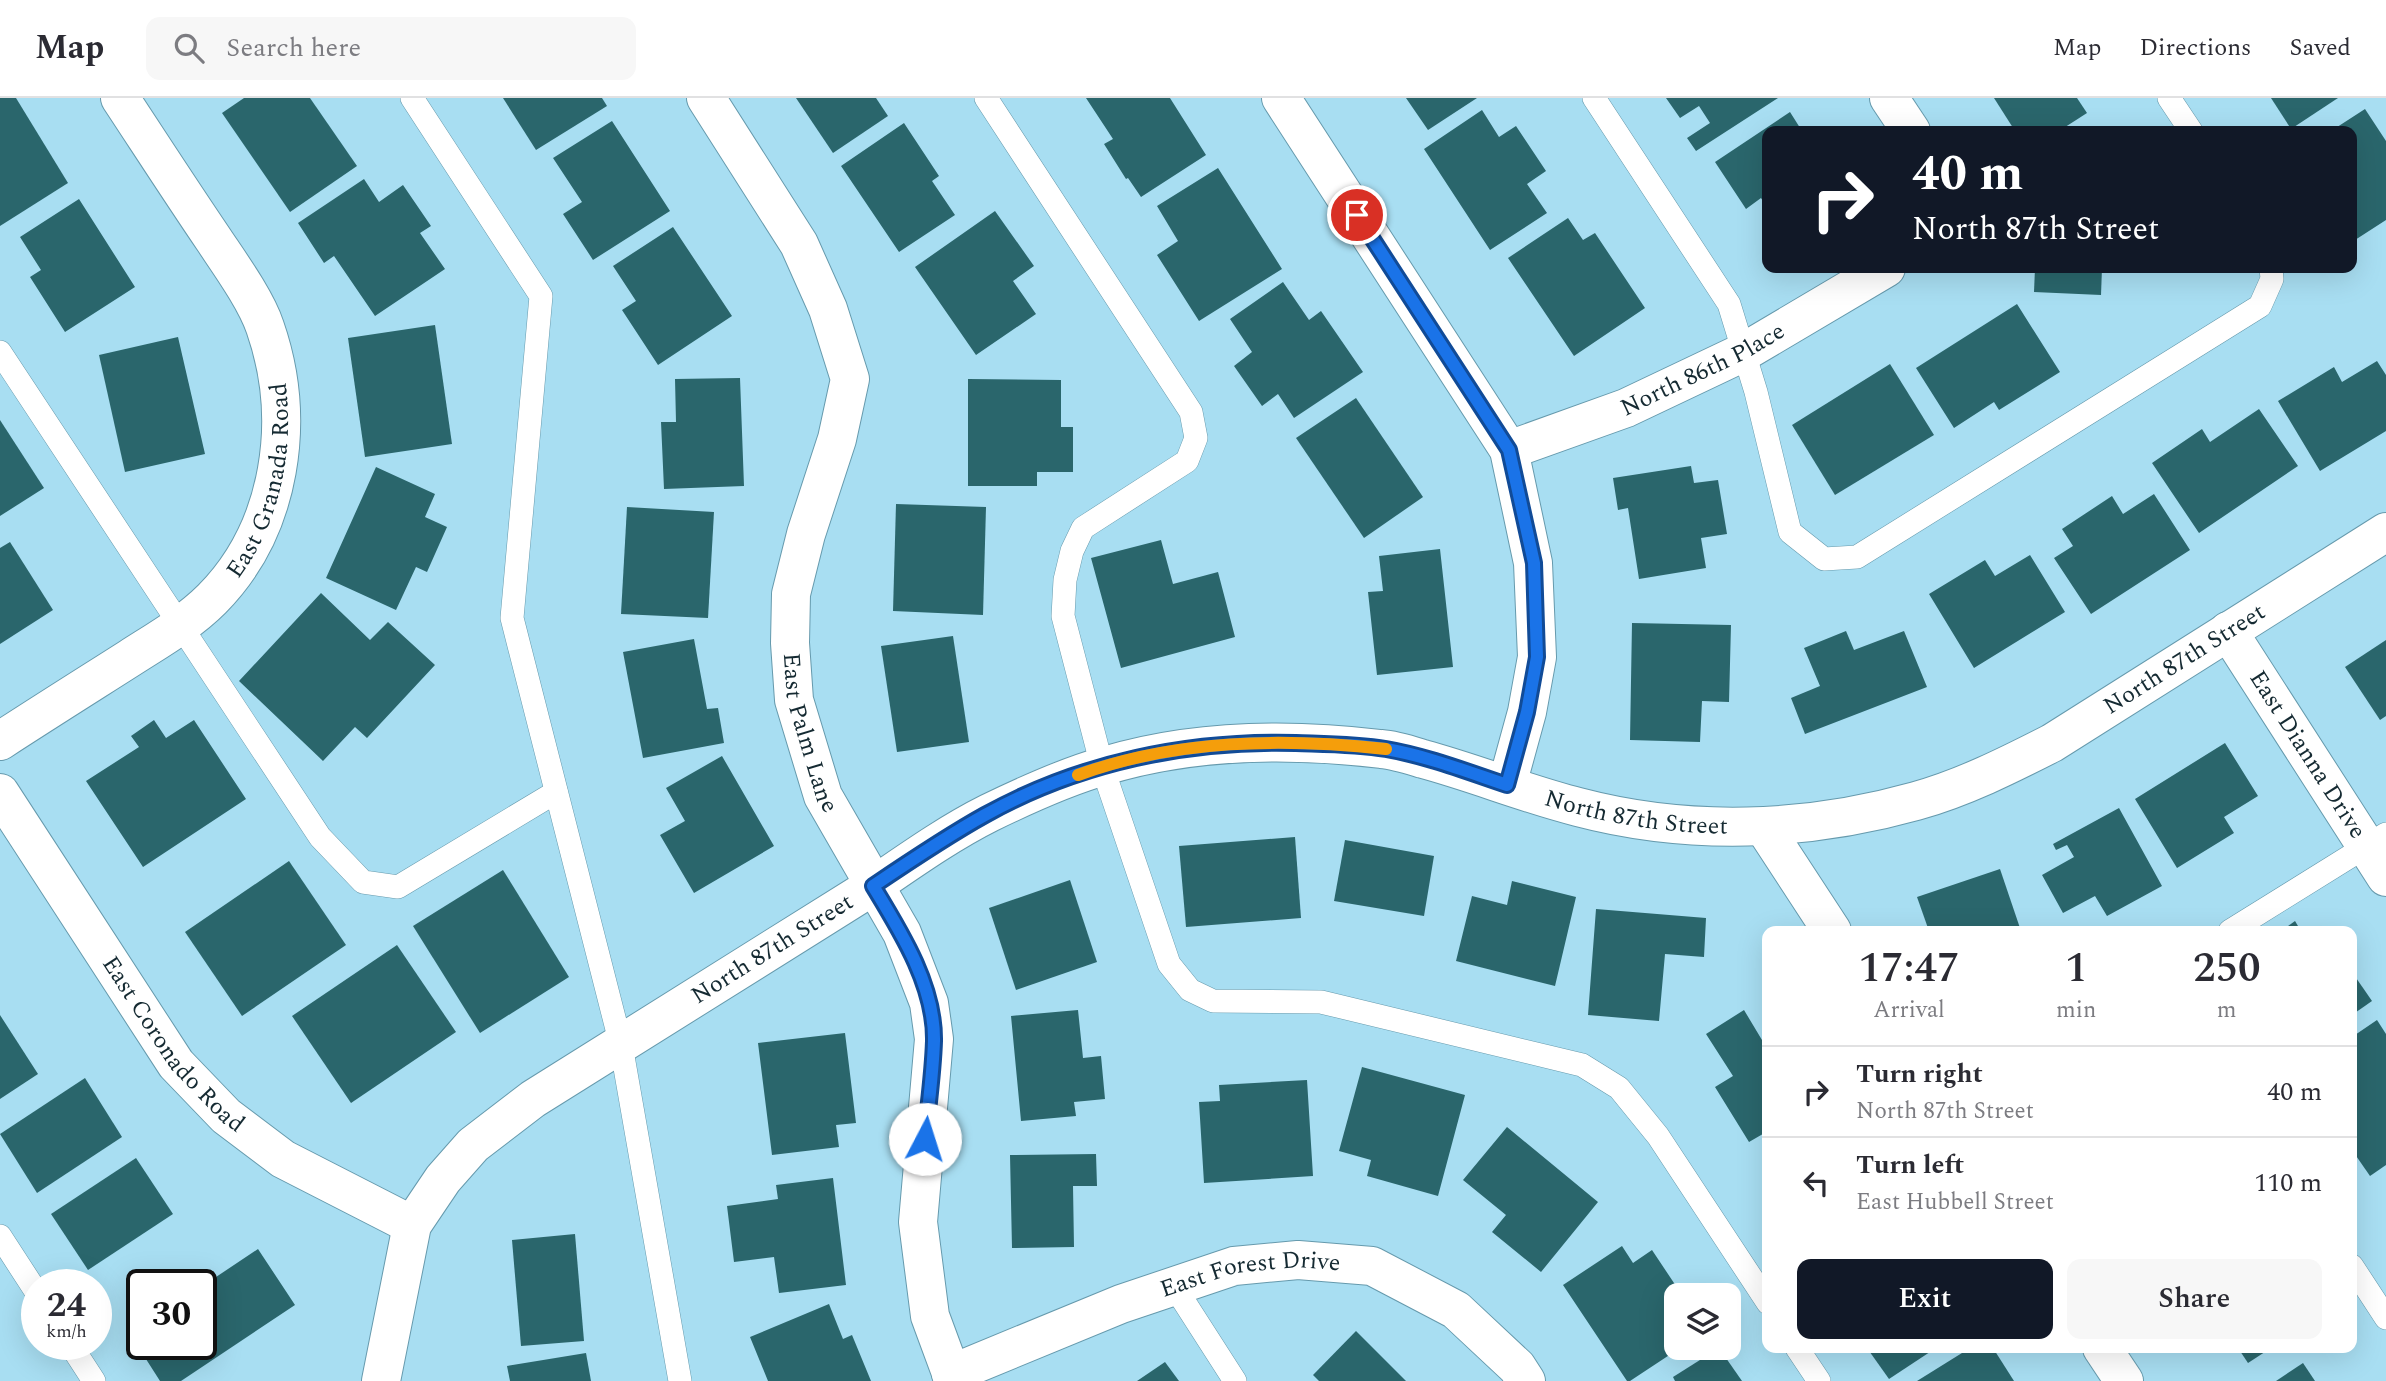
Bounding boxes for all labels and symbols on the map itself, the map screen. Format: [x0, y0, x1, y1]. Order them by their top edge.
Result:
pin [1327, 185, 1387, 245]
street label: North 86th Place [1614, 314, 1792, 426]
street label: East Granada Road [218, 381, 299, 586]
street label: North 87th Street [2096, 595, 2273, 724]
street label: East Palm Lane [773, 652, 847, 820]
street label: East Dianna Drive [2240, 663, 2375, 846]
street label: North 87th Street [1540, 781, 1728, 845]
street label: North 87th Street [684, 884, 861, 1014]
street label: East Coronado Road [92, 949, 252, 1142]
position arrow [888, 1102, 962, 1176]
street label: East Forest Drive [1155, 1242, 1342, 1308]
speed limit sign: 30 [126, 1269, 217, 1360]

